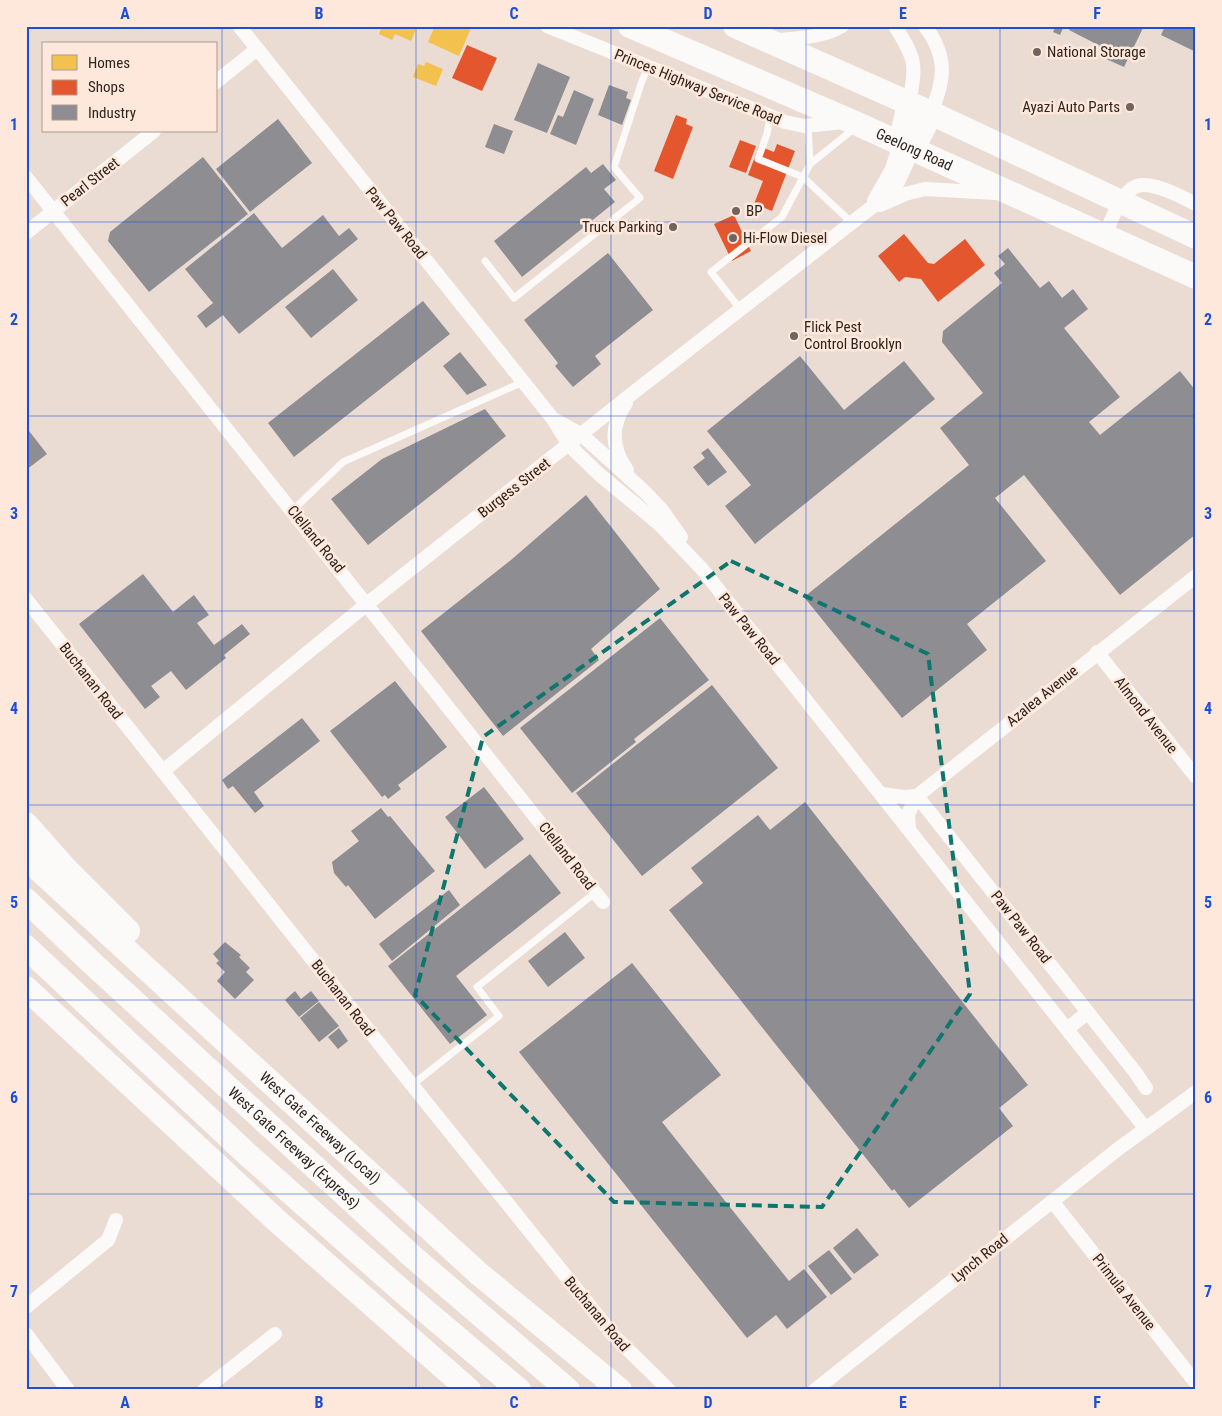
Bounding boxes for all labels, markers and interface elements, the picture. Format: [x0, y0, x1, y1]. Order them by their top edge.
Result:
text: A [120, 4, 130, 23]
text: B [315, 4, 324, 23]
text: C [509, 4, 519, 23]
text: D [703, 4, 713, 23]
text: E [899, 4, 907, 23]
text: F [1093, 4, 1101, 23]
legend [42, 42, 218, 132]
place label: National Storage [1047, 43, 1146, 61]
street label: Princes Highway Service Road [612, 45, 784, 129]
marker: National Storage [1031, 46, 1043, 58]
text: Homes [88, 54, 130, 72]
text: Shops [88, 78, 125, 96]
place label: Ayazi Auto Parts [1022, 98, 1120, 116]
marker: Ayazi Auto Parts [1124, 101, 1136, 113]
text: Industry [88, 104, 136, 122]
text: 1 [10, 115, 18, 134]
text: 1 [1204, 115, 1212, 134]
street label: Geelong Road [873, 125, 955, 175]
street label: Pearl Street [57, 154, 123, 210]
street label: Paw Paw Road [362, 183, 430, 263]
place label: BP [746, 202, 763, 220]
marker: BP [730, 205, 742, 217]
place label: Truck Parking [582, 218, 663, 236]
marker: Truck Parking [667, 221, 679, 233]
place label: Hi-Flow Diesel [743, 229, 827, 247]
marker: Hi-Flow Diesel [727, 232, 739, 244]
text: 2 [10, 310, 18, 329]
text: 2 [1204, 310, 1212, 329]
place label: Flick Pest Control Brooklyn [804, 318, 902, 353]
marker: Flick Pest Control Brooklyn [788, 330, 800, 342]
street label: Burgess Street [474, 454, 554, 522]
street label: Clelland Road [283, 502, 349, 576]
text: 3 [10, 504, 18, 523]
text: 3 [1204, 504, 1212, 523]
street label: Paw Paw Road [715, 589, 783, 669]
street label: Buchanan Road [56, 639, 126, 723]
street label: Azalea Avenue [1003, 662, 1081, 730]
street label: Almond Avenue [1111, 673, 1181, 757]
text: 4 [10, 699, 18, 718]
text: 4 [1204, 699, 1212, 718]
street label: Clelland Road [535, 818, 599, 894]
street label: Paw Paw Road [987, 887, 1055, 967]
text: 5 [10, 893, 18, 912]
text: 5 [1204, 893, 1212, 912]
street label: Buchanan Road [308, 956, 378, 1040]
street label: West Gate Freeway (Local) [256, 1068, 384, 1188]
street label: West Gate Freeway (Express) [224, 1083, 363, 1213]
text: 6 [10, 1088, 18, 1107]
text: 6 [1204, 1088, 1212, 1107]
street label: Lynch Road [948, 1230, 1012, 1286]
street label: Primula Avenue [1089, 1250, 1159, 1334]
street label: Buchanan Road [561, 1273, 633, 1355]
text: 7 [10, 1282, 18, 1301]
text: 7 [1204, 1282, 1212, 1301]
text: A [120, 1393, 130, 1412]
text: B [315, 1393, 324, 1412]
text: C [509, 1393, 519, 1412]
text: D [703, 1393, 713, 1412]
text: E [899, 1393, 907, 1412]
text: F [1093, 1393, 1101, 1412]

